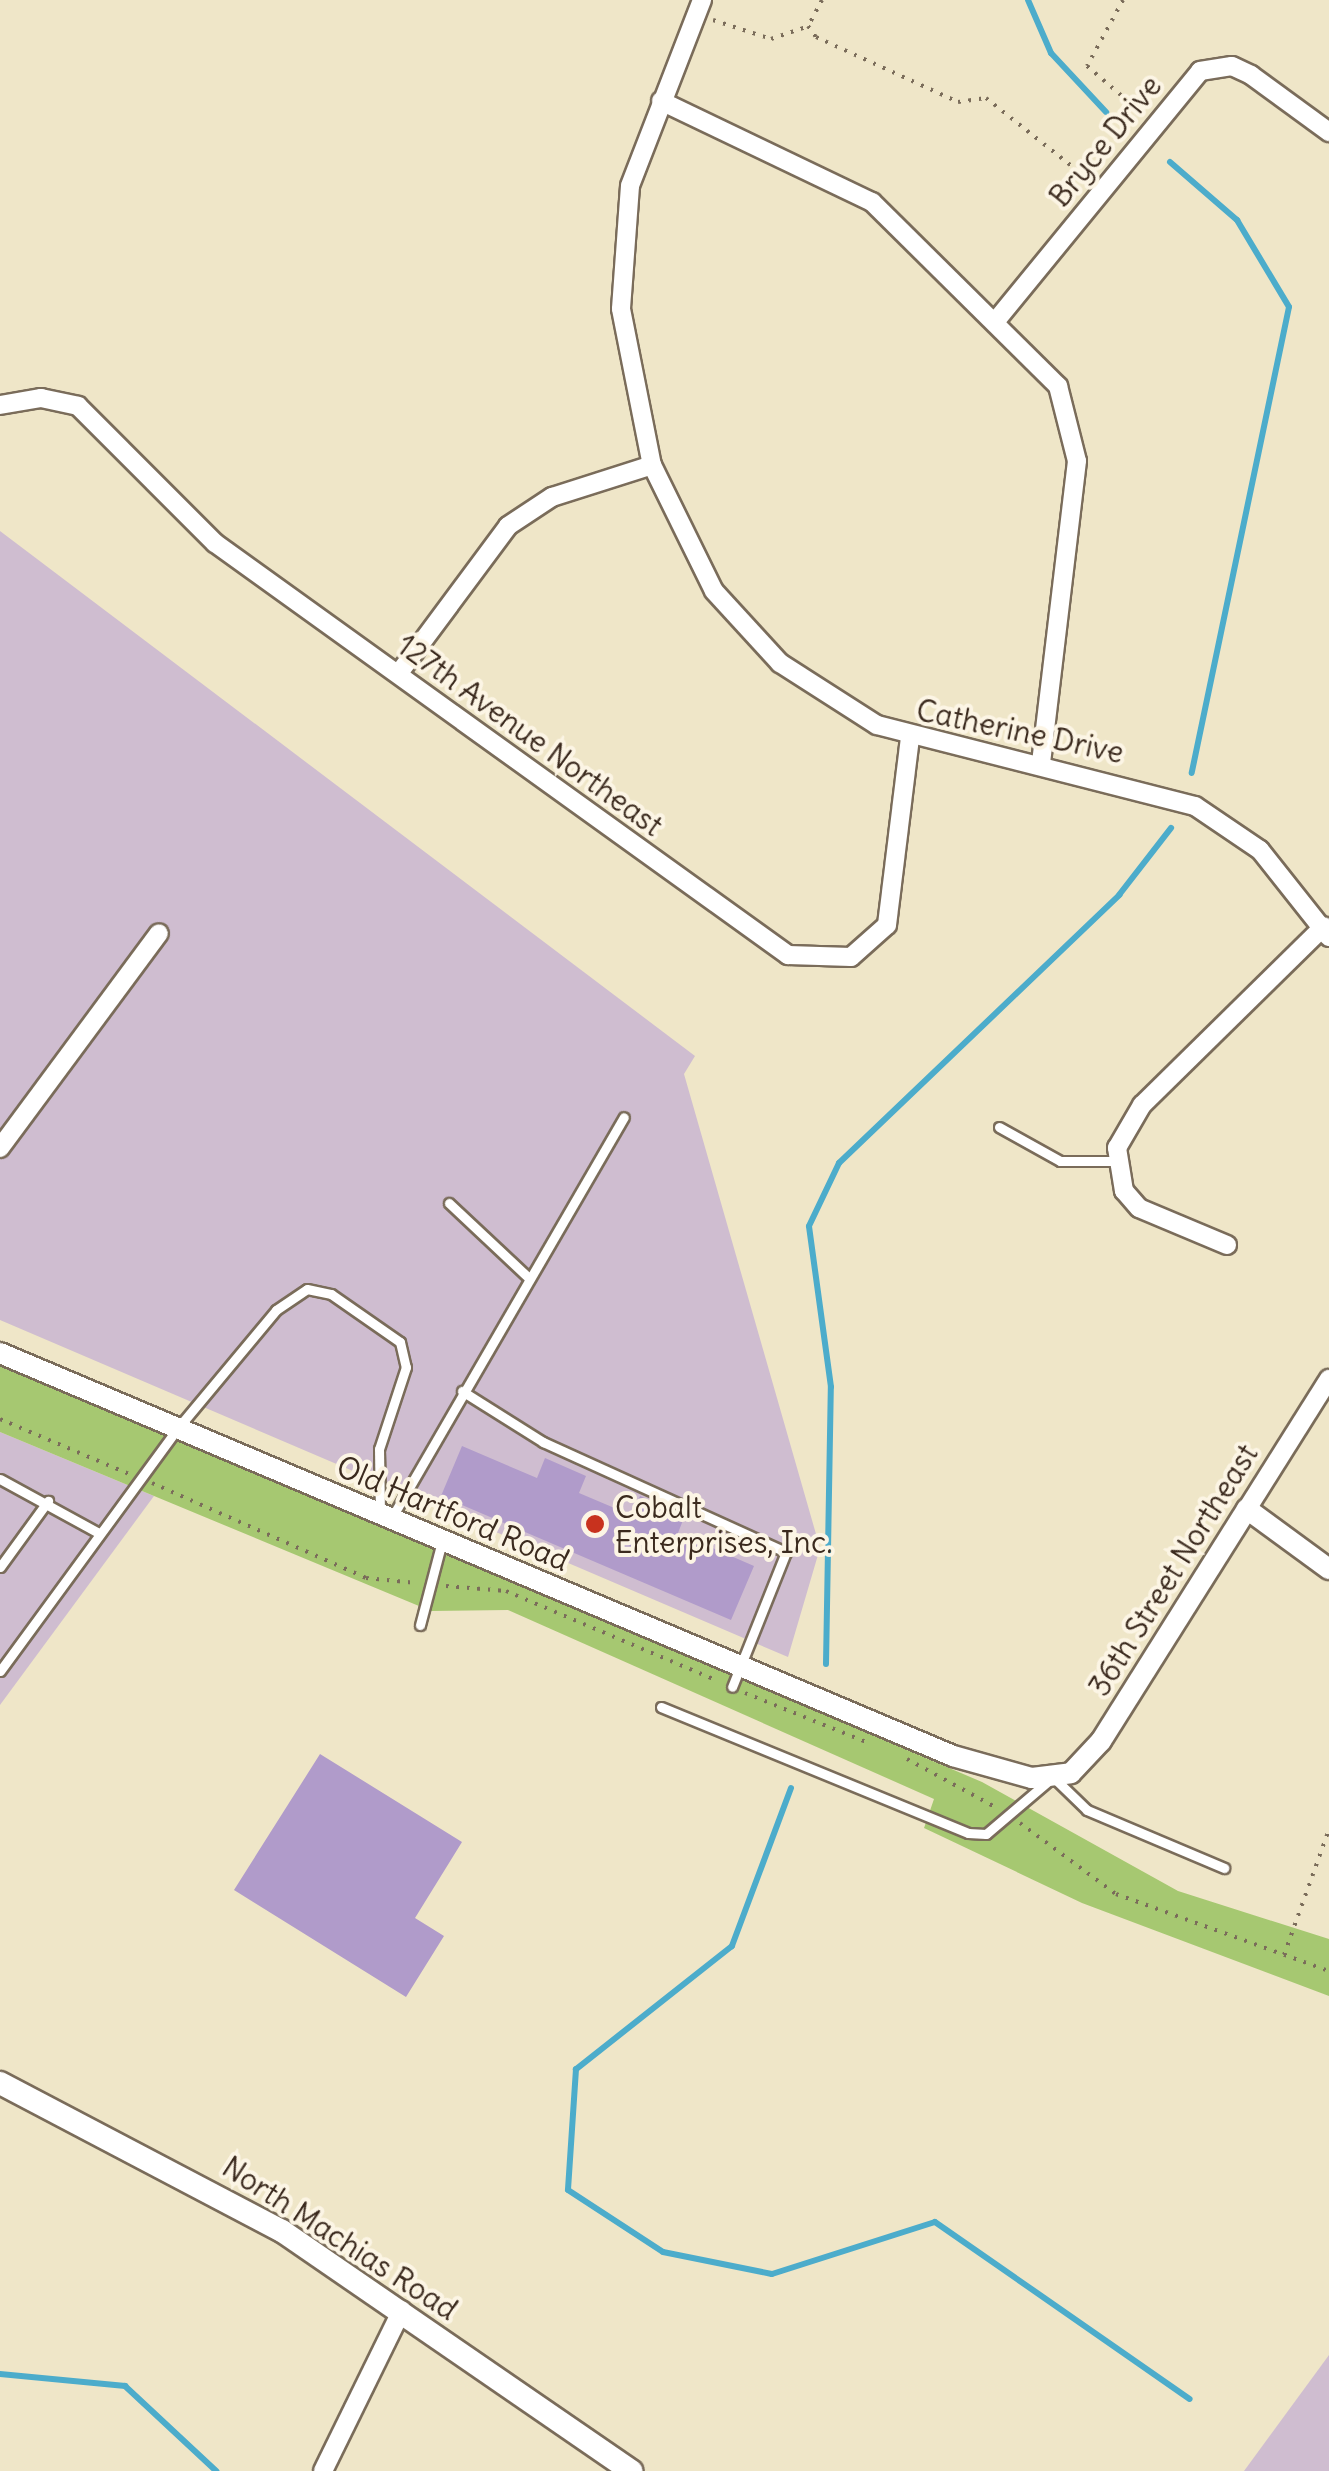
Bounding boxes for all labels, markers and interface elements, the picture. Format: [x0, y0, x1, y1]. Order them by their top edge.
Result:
street label: Bryce Drive [1041, 68, 1169, 214]
street label: 127th Avenue Northeast [390, 627, 670, 843]
street label: Catherine Drive [913, 691, 1127, 771]
street label: 36th Street Northeast [1081, 1437, 1265, 1703]
street label: Old Hartford Road [331, 1448, 575, 1578]
place label: Cobalt Enterprises, Inc. [615, 1489, 832, 1560]
marker: Cobalt Enterprises, Inc. [584, 1513, 606, 1535]
street label: North Machias Road [216, 2149, 464, 2327]

